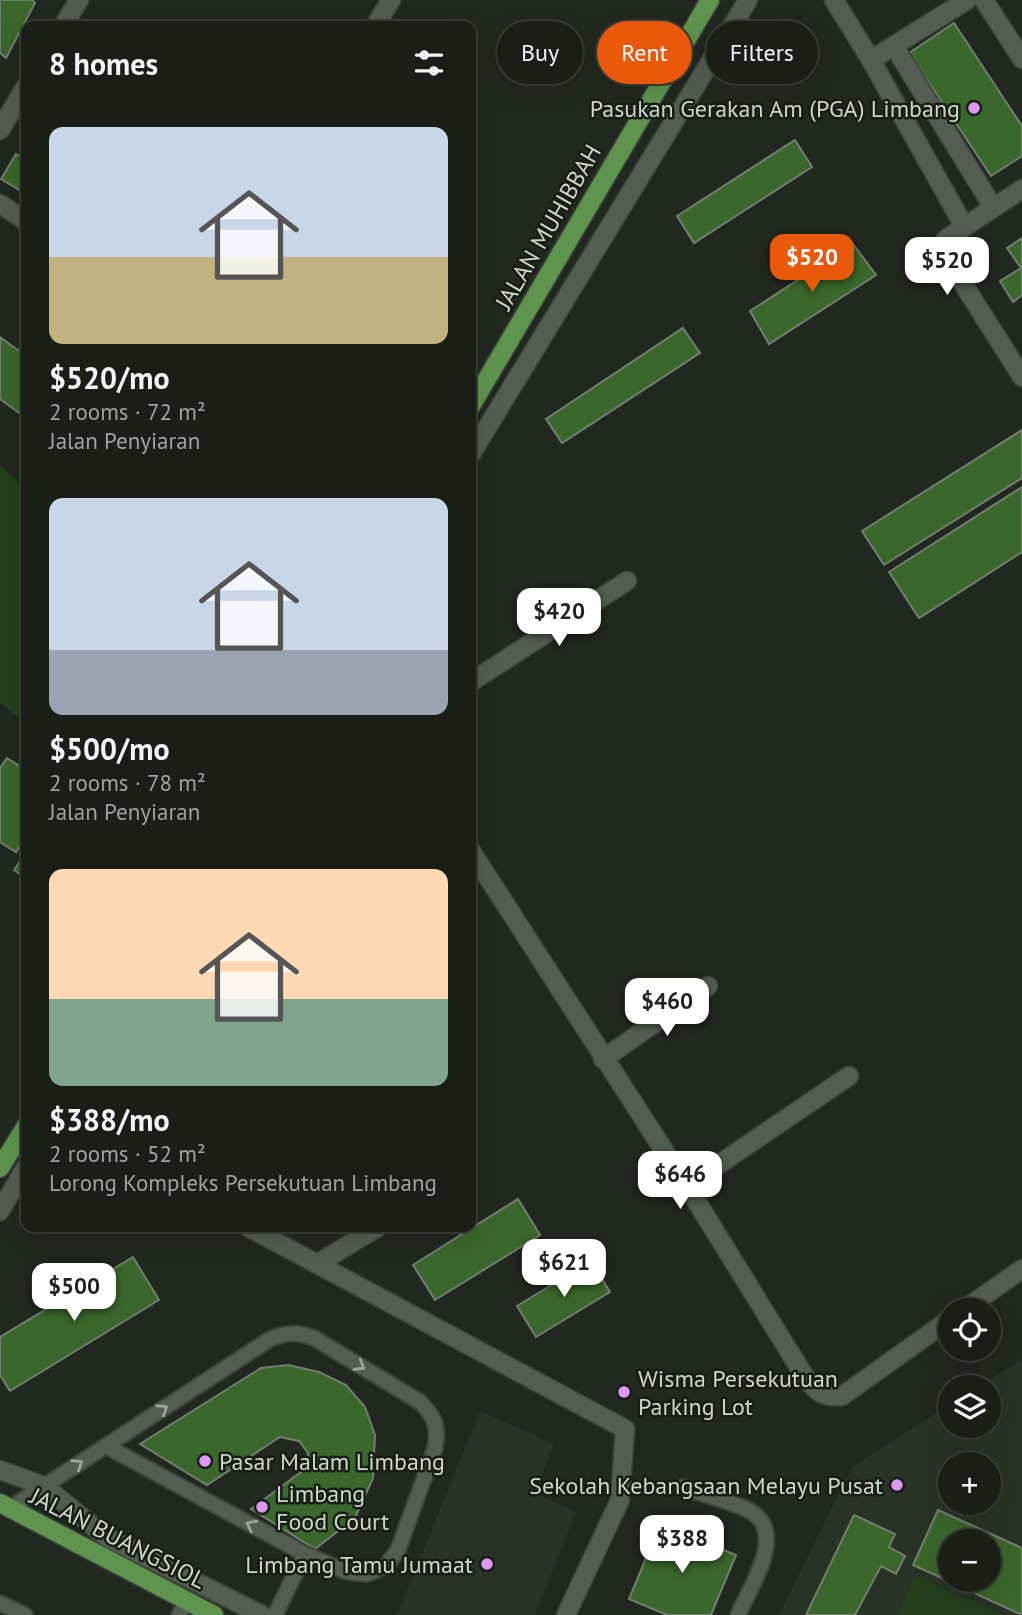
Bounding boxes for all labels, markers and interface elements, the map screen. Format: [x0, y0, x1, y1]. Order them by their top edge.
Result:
chip: Buy [497, 21, 583, 84]
chip: Rent [597, 21, 692, 84]
chip: Filters [706, 21, 818, 84]
text: 8 homes [49, 44, 158, 83]
icon: filters [410, 44, 448, 82]
place label: Pasukan Gerakan Am (PGA) Limbang [590, 93, 960, 124]
marker: Pasukan Gerakan Am (PGA) Limbang [966, 100, 982, 116]
street label: JALAN MUHIBBAH [488, 139, 608, 316]
icon: home [186, 172, 312, 298]
pin: $520 [771, 234, 853, 294]
pin: $520 [906, 238, 988, 297]
text: $520 [786, 242, 838, 271]
text: $520 [921, 245, 973, 274]
text: $520/mo [49, 358, 170, 397]
text: 2 rooms · 72 m² [49, 397, 206, 426]
text: Jalan Penyiaran [49, 426, 200, 455]
icon: home [186, 543, 312, 669]
pin: $420 [518, 588, 600, 648]
text: $420 [533, 596, 585, 625]
text: $500/mo [49, 729, 170, 768]
text: 2 rooms · 78 m² [49, 768, 206, 797]
text: Jalan Penyiaran [49, 797, 200, 826]
icon: home [186, 914, 312, 1040]
pin: $460 [626, 978, 708, 1038]
text: $460 [641, 986, 693, 1015]
text: $388/mo [49, 1100, 170, 1139]
text: 2 rooms · 52 m² [49, 1139, 206, 1168]
pin: $646 [639, 1152, 721, 1211]
text: $646 [654, 1159, 706, 1188]
text: Lorong Kompleks Persekutuan Limbang [49, 1168, 437, 1197]
pin: $621 [523, 1240, 605, 1299]
text: $621 [538, 1247, 590, 1276]
pin: $500 [33, 1264, 115, 1323]
text: $500 [48, 1271, 100, 1300]
map controls [938, 1298, 1001, 1592]
button: locate [938, 1298, 1001, 1361]
one-way arrow [353, 1357, 366, 1370]
place label: Wisma Persekutuan Parking Lot [638, 1363, 838, 1422]
button: layers [938, 1375, 1001, 1438]
marker: Wisma Persekutuan Parking Lot [616, 1384, 632, 1400]
one-way arrow [156, 1404, 169, 1417]
place label: Pasar Malam Limbang [219, 1446, 445, 1477]
button: + [938, 1452, 1001, 1515]
marker: Pasar Malam Limbang [197, 1453, 213, 1469]
one-way arrow [70, 1460, 83, 1472]
place label: Sekolah Kebangsaan Melayu Pusat [529, 1470, 883, 1501]
marker: Sekolah Kebangsaan Melayu Pusat [889, 1477, 905, 1493]
place label: Limbang Food Court [276, 1478, 389, 1537]
street label: JALAN BUANGSIOL [24, 1480, 211, 1596]
marker: Limbang Food Court [254, 1499, 270, 1515]
pin: $388 [641, 1516, 723, 1575]
one-way arrow [246, 1519, 258, 1533]
text: $388 [656, 1523, 708, 1552]
button: − [938, 1529, 1001, 1592]
place label: Limbang Tamu Jumaat [245, 1549, 473, 1580]
marker: Limbang Tamu Jumaat [479, 1556, 495, 1572]

